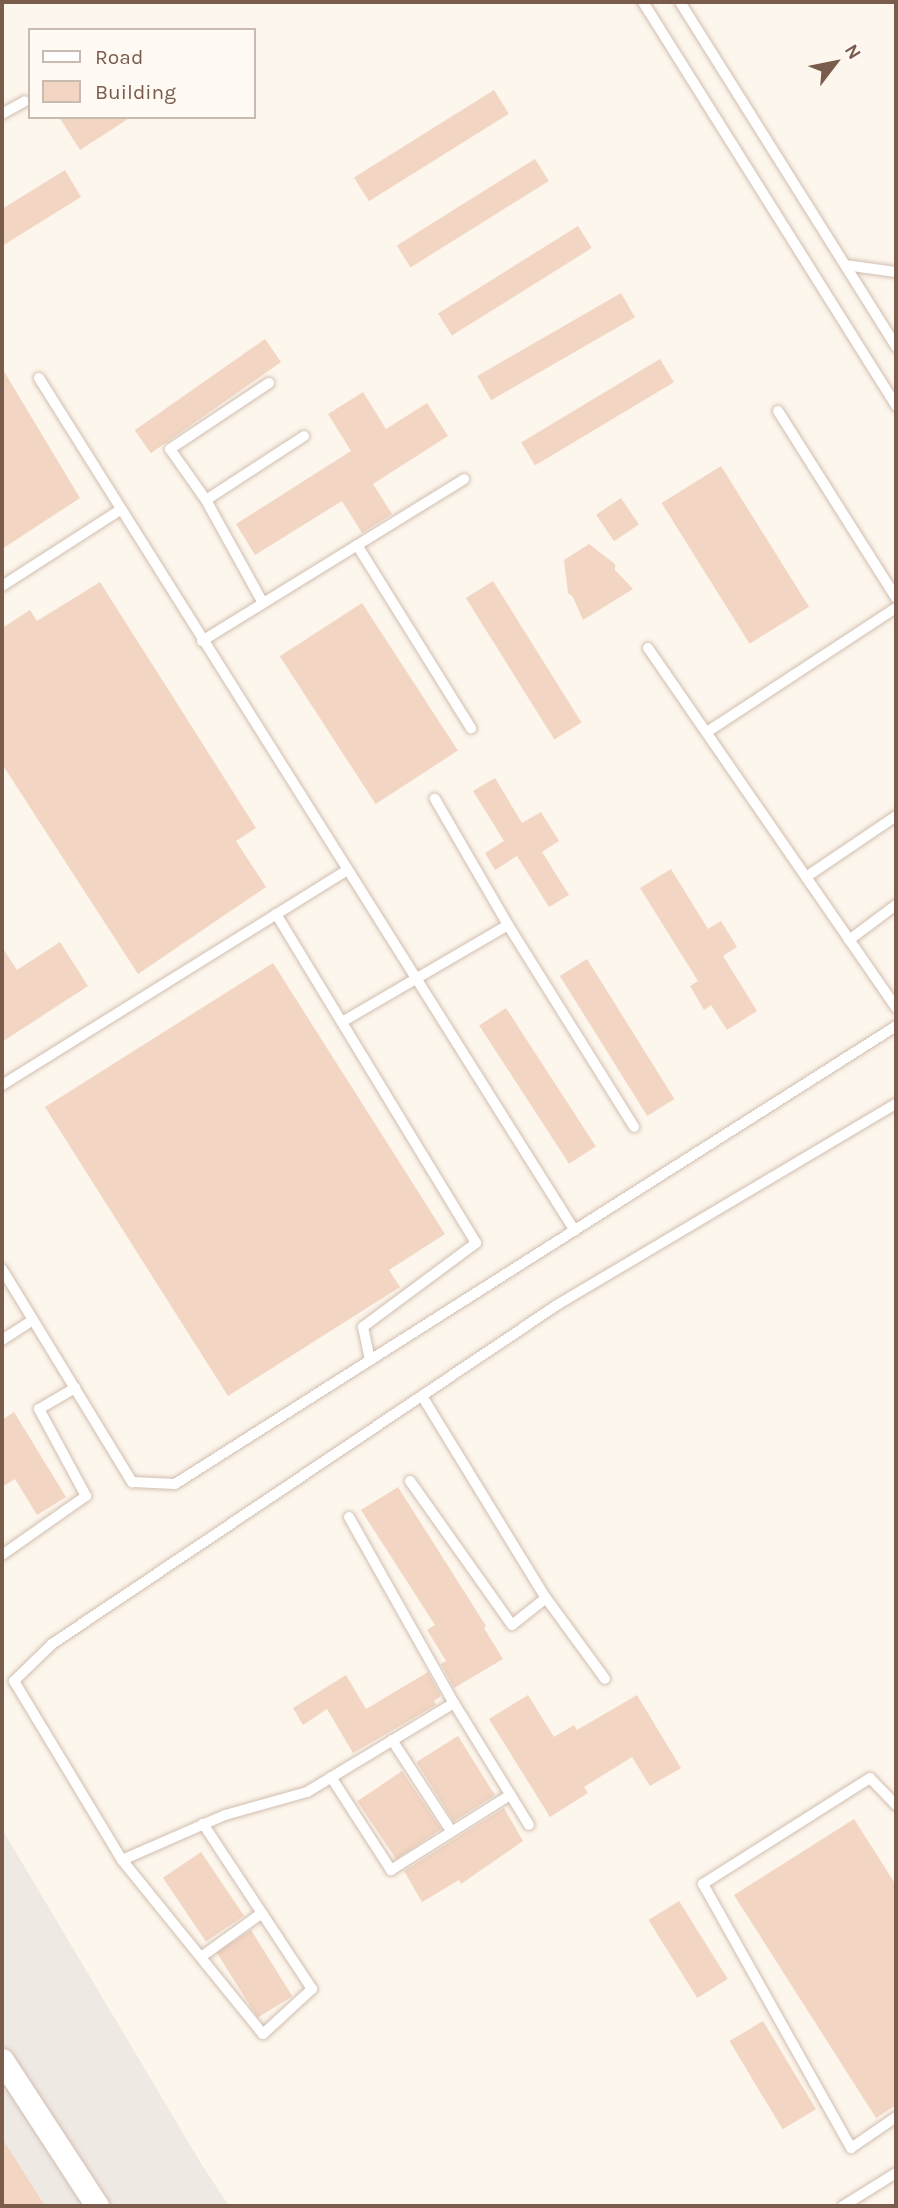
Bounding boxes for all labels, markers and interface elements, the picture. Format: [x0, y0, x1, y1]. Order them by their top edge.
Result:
legend [28, 28, 256, 119]
north arrow [800, 28, 870, 98]
text: N [840, 40, 866, 63]
text: Road [95, 45, 143, 69]
text: Building [95, 80, 176, 104]

